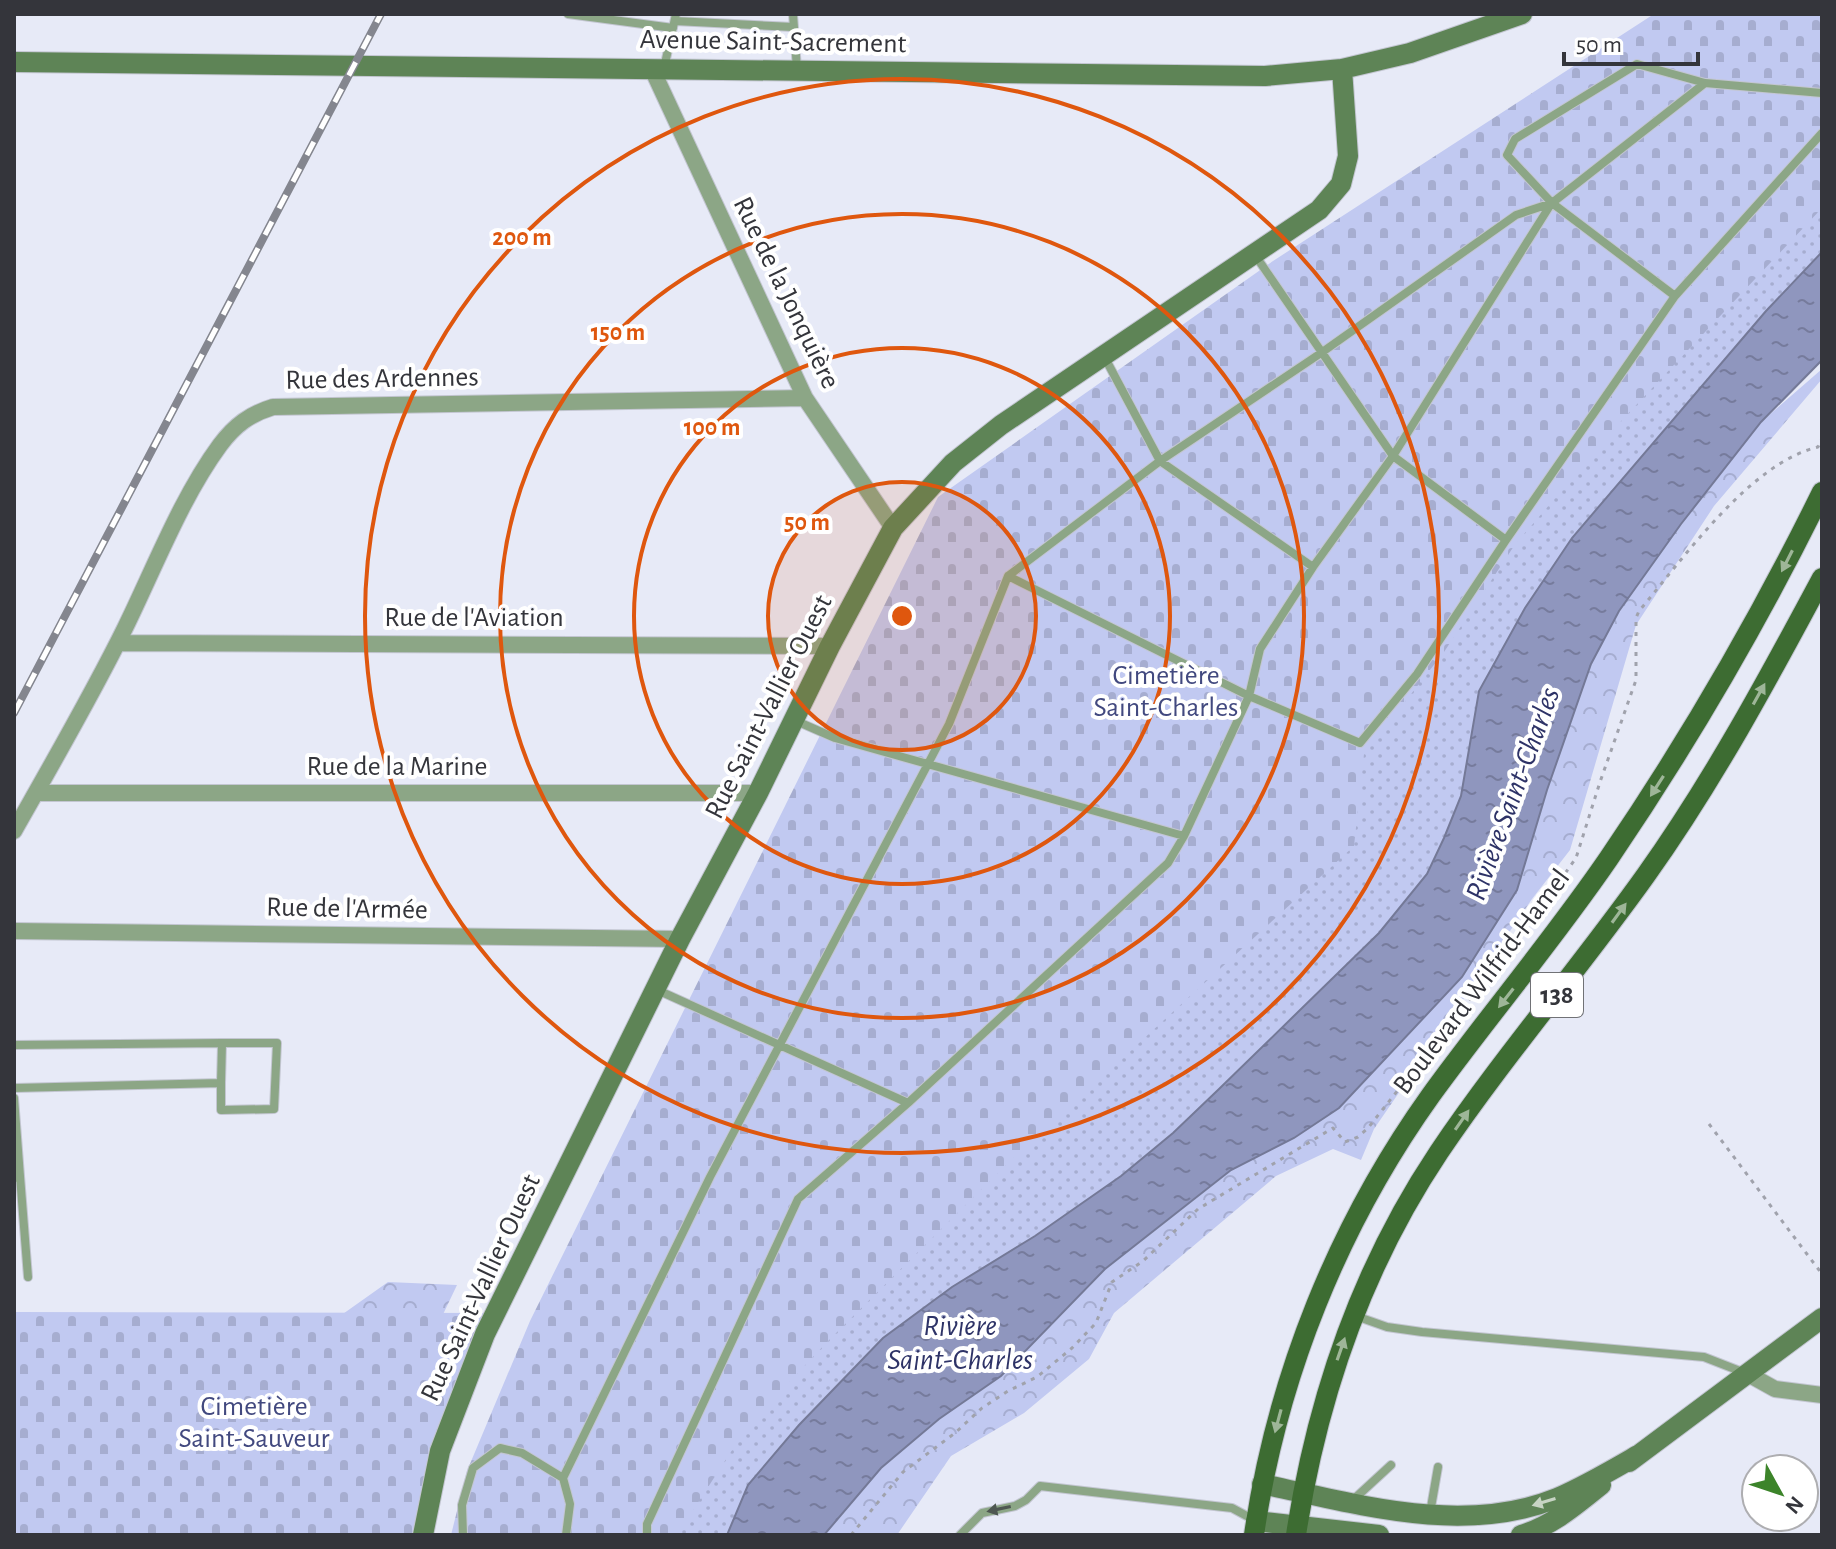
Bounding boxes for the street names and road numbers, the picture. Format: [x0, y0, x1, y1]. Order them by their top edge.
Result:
street label: Avenue Saint-Sacrement [639, 26, 907, 58]
street label: Rue de la Jonquière [728, 193, 844, 393]
street label: Rue des Ardennes [285, 363, 479, 395]
street label: Rue Saint-Vallier Ouest [700, 591, 838, 823]
street label: Rue de l'Aviation [384, 604, 564, 632]
street label: Rue de la Marine [307, 753, 487, 781]
street label: Boulevard Wilfrid-Hamel [1389, 864, 1575, 1100]
street label: Rue de l'Armée [266, 894, 428, 924]
road number: 138 [1531, 973, 1583, 1017]
street label: Rue Saint-Vallier Ouest [416, 1170, 546, 1406]

